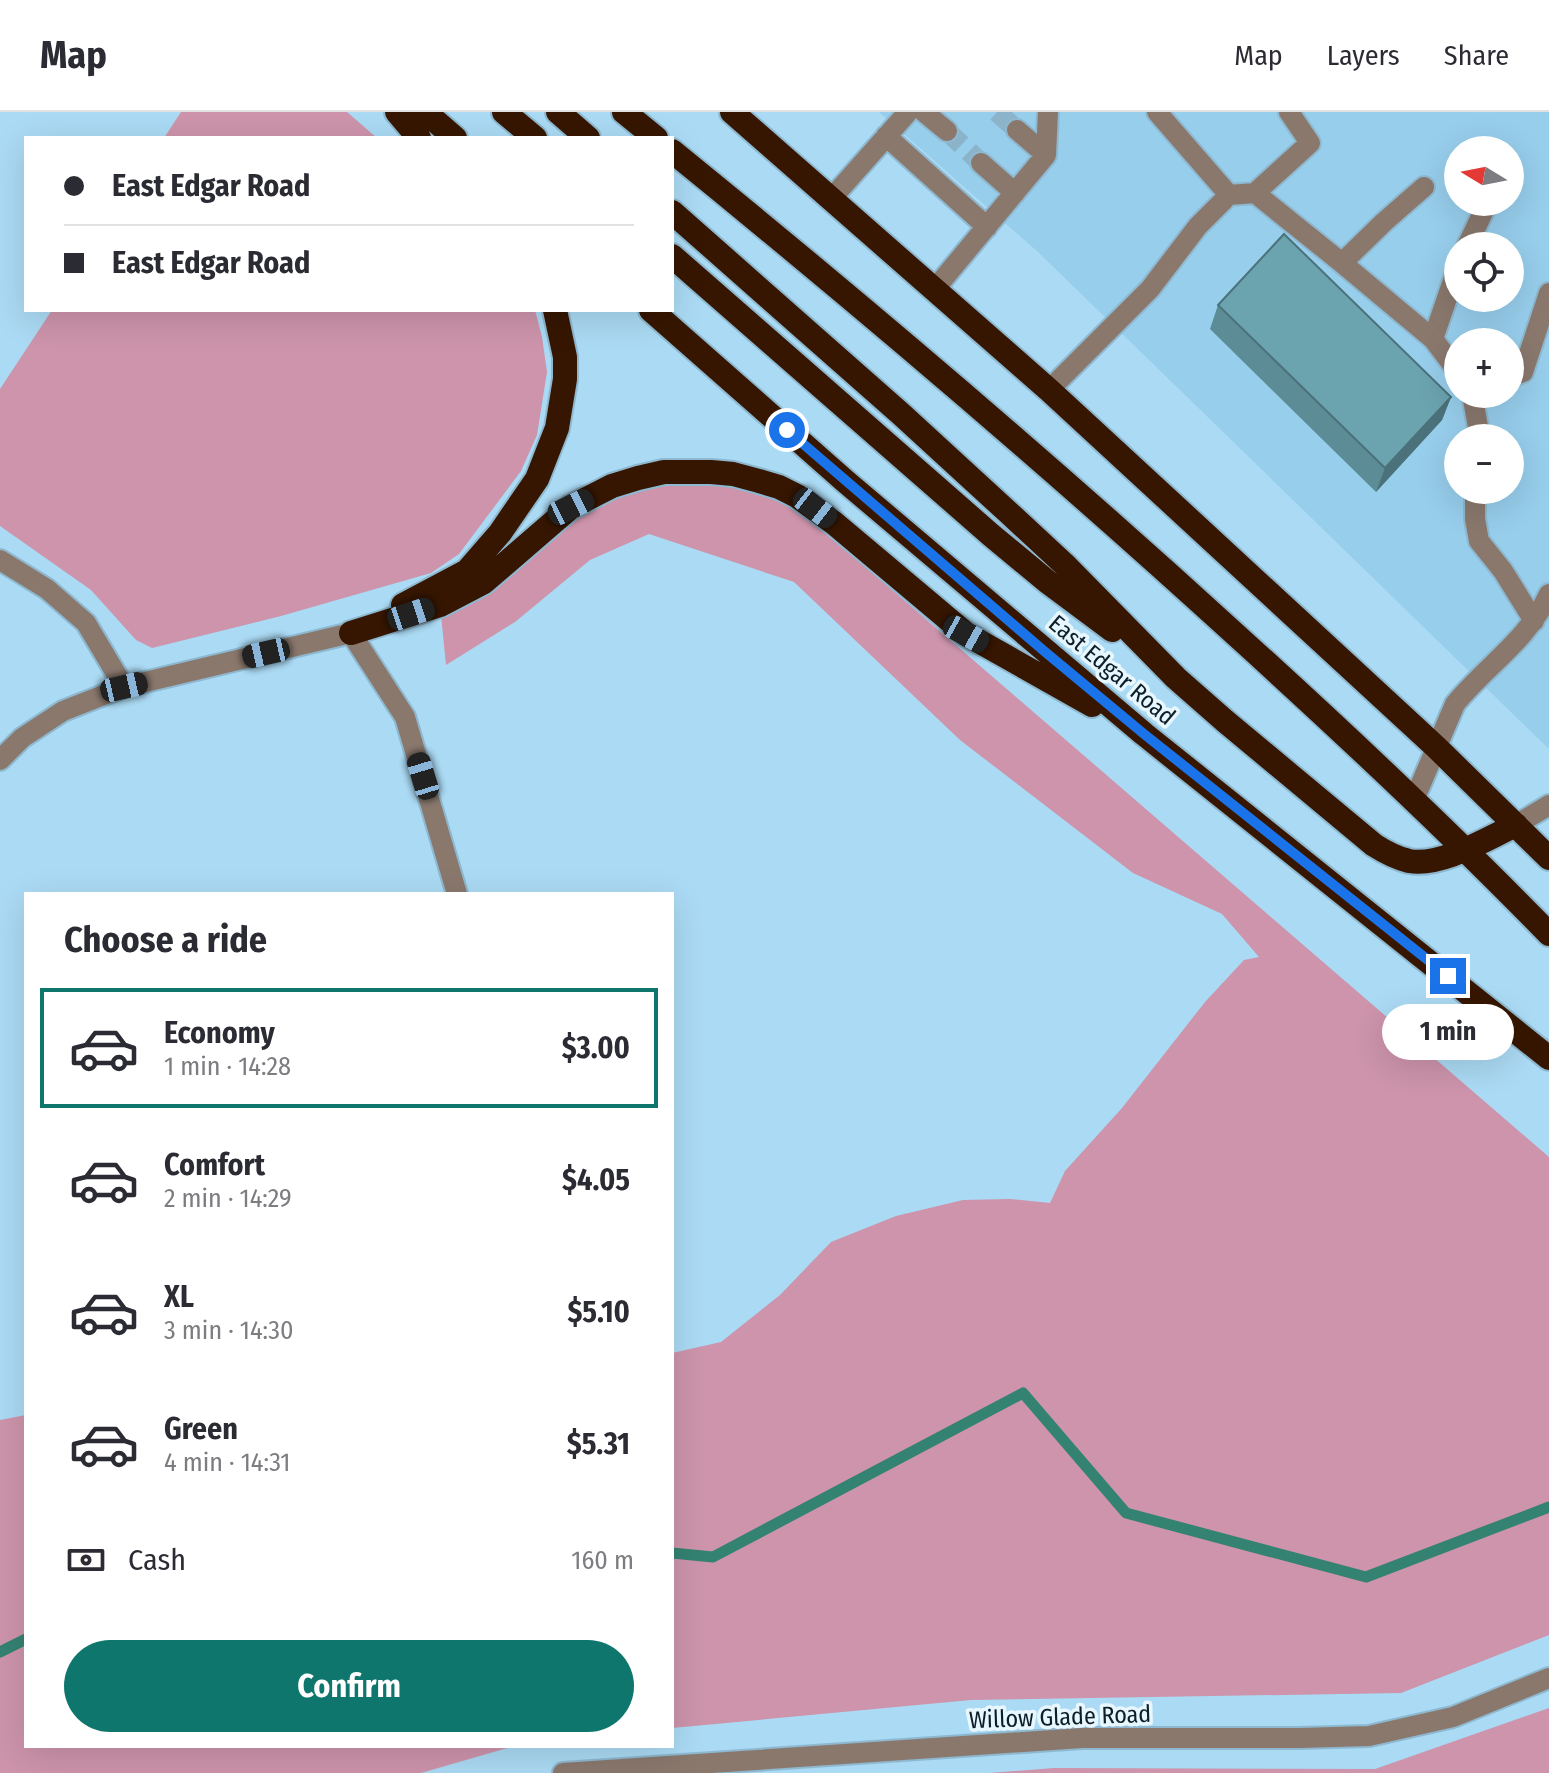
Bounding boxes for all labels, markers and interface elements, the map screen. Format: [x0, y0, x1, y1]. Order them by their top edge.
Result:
text: Map [40, 32, 107, 78]
text: Map [1234, 39, 1283, 72]
text: Layers [1327, 39, 1400, 72]
text: Share [1444, 39, 1509, 72]
north arrow [1444, 136, 1524, 216]
map controls [1444, 136, 1524, 504]
text: East Edgar Road [112, 168, 310, 204]
button: locate [1444, 232, 1524, 312]
text: East Edgar Road [112, 245, 310, 281]
button: + [1444, 328, 1524, 408]
route start [769, 412, 805, 448]
button: − [1444, 424, 1524, 504]
car [789, 484, 841, 532]
car [544, 486, 598, 528]
car [384, 595, 438, 633]
street label: East Edgar Road [1043, 609, 1181, 731]
car [939, 612, 993, 656]
car [240, 636, 292, 670]
car [98, 670, 150, 704]
car [405, 750, 441, 802]
text: Choose a ride [64, 918, 267, 962]
route end [1430, 958, 1466, 994]
callout: 1 min [1382, 1004, 1514, 1060]
icon: car [68, 1012, 140, 1084]
text: Economy [164, 1015, 275, 1051]
text: 1 min [1420, 1016, 1476, 1047]
text: $3.00 [562, 1030, 630, 1066]
text: 1 min · 14:28 [164, 1051, 291, 1082]
icon: car [68, 1144, 140, 1216]
text: Comfort [164, 1147, 265, 1183]
text: $4.05 [562, 1162, 630, 1198]
text: 2 min · 14:29 [164, 1183, 292, 1214]
icon: car [68, 1276, 140, 1348]
text: XL [164, 1279, 194, 1315]
text: $5.10 [567, 1294, 630, 1330]
text: 3 min · 14:30 [164, 1315, 294, 1346]
icon: car [68, 1408, 140, 1480]
text: Green [164, 1411, 238, 1447]
text: $5.31 [567, 1426, 630, 1462]
text: 4 min · 14:31 [164, 1447, 290, 1478]
icon: cash [64, 1538, 108, 1582]
text: Cash [128, 1542, 186, 1578]
text: 160 m [571, 1545, 634, 1576]
button: Confirm [64, 1640, 634, 1732]
street label: Willow Glade Road [968, 1700, 1152, 1734]

